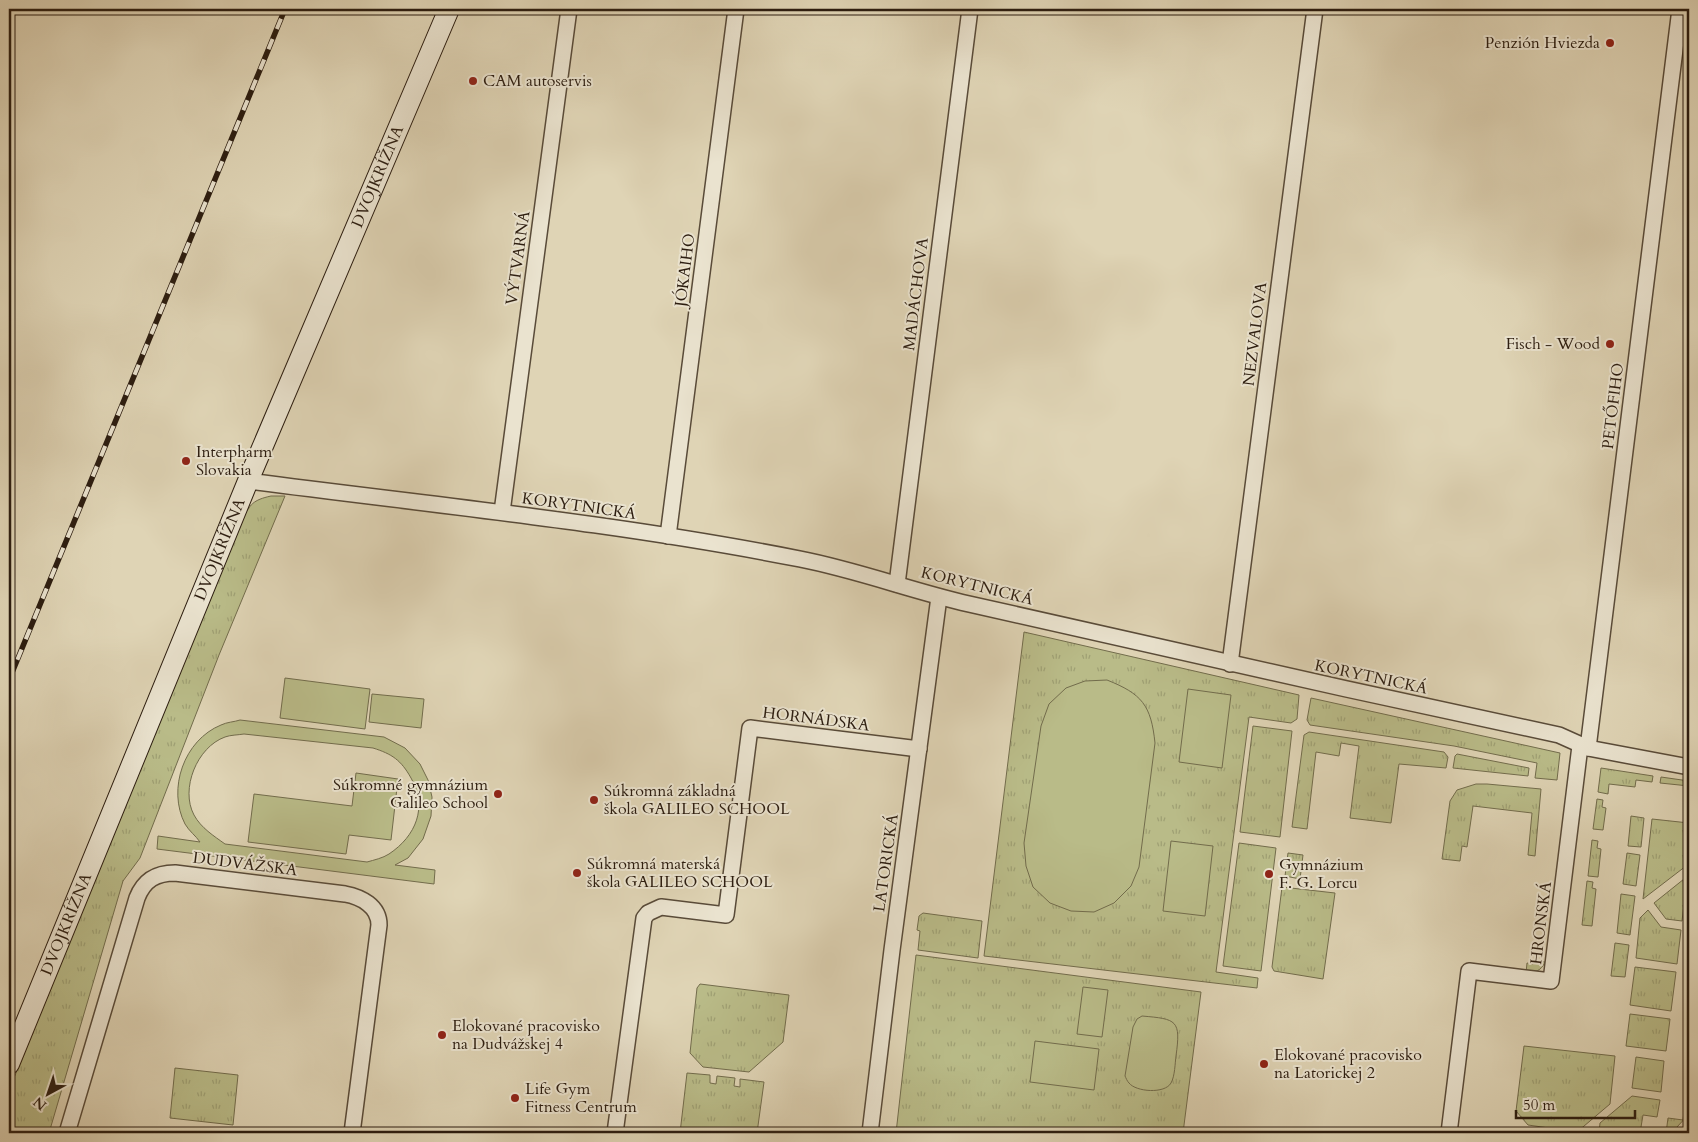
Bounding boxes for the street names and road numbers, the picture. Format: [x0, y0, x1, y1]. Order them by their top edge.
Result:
street label: DVOJKRÍŽNA [346, 122, 409, 231]
street label: VÝTVARNÁ [500, 209, 536, 307]
street label: JÓKAIHO [669, 232, 700, 310]
street label: MADÁCHOVA [898, 236, 934, 352]
street label: NEZVALOVA [1238, 280, 1272, 387]
street label: PETŐFIHO [1597, 362, 1629, 450]
street label: KORYTNICKÁ [520, 487, 638, 525]
street label: DVOJKRÍŽNA [189, 494, 251, 604]
street label: KORYTNICKÁ [918, 561, 1036, 611]
street label: KORYTNICKÁ [1312, 654, 1430, 700]
street label: HORNÁDSKA [761, 702, 871, 737]
street label: LATORICKÁ [868, 812, 904, 913]
street label: DUDVÁŽSKA [192, 847, 299, 881]
street label: DVOJKRÍŽNA [35, 869, 97, 979]
street label: HRONSKÁ [1525, 880, 1557, 966]

